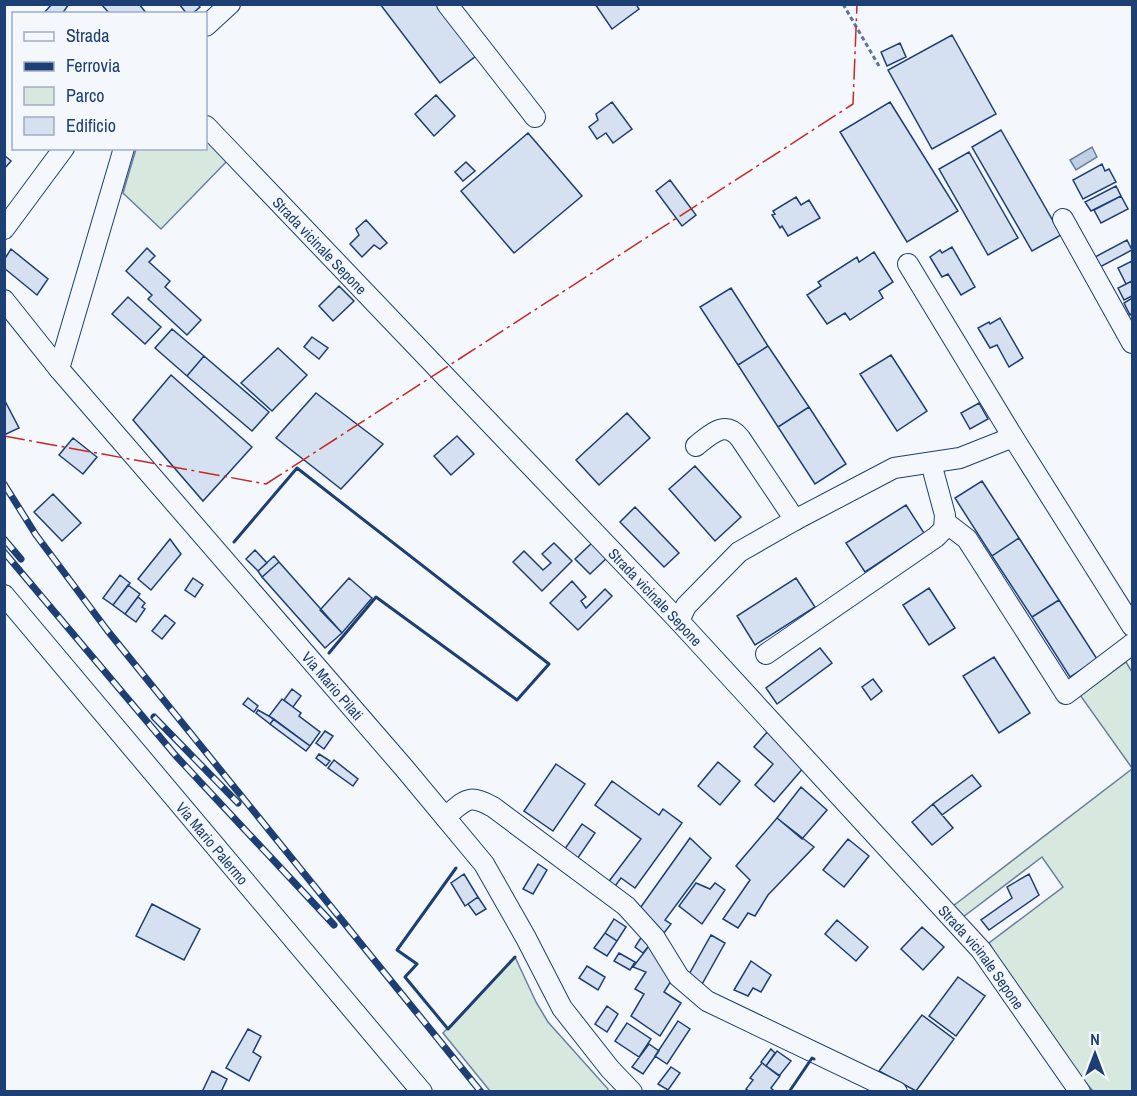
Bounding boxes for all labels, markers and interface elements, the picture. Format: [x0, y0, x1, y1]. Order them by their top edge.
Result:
legend [12, 12, 207, 150]
text: Strada [66, 23, 110, 48]
text: Ferrovia [66, 53, 120, 78]
text: Parco [66, 83, 105, 108]
text: Edificio [66, 113, 116, 138]
street label: Strada vicinale Sepone [268, 192, 372, 299]
street label: Strada vicinale Sepone [604, 543, 707, 651]
street label: Via Mario Pilati [297, 647, 369, 725]
street label: Via Mario Palermo [172, 797, 254, 889]
street label: Strada vicinale Sepone [934, 900, 1030, 1013]
north arrow [1065, 1024, 1125, 1084]
text: N [1090, 1028, 1100, 1050]

